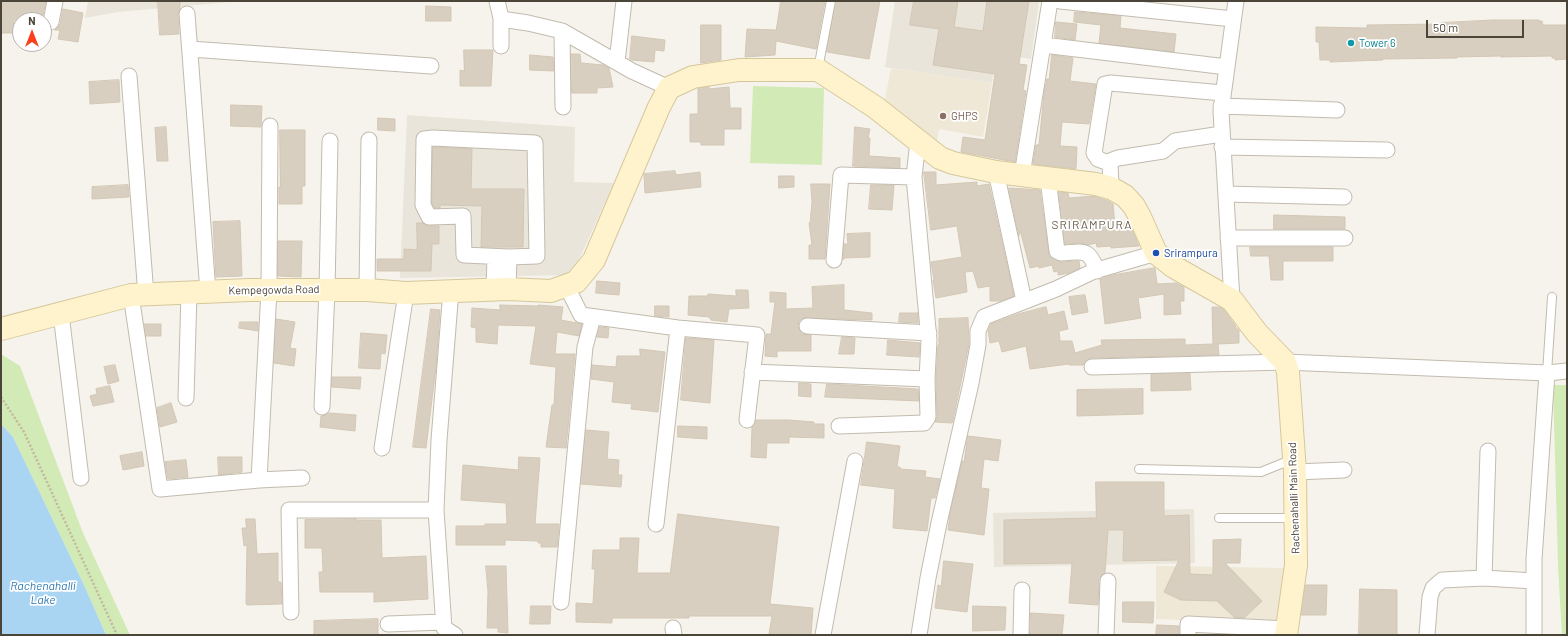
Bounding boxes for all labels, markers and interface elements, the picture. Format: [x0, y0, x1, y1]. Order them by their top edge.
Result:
north arrow [12, 12, 52, 52]
scale bar [1428, 12, 1526, 38]
text: N [28, 14, 36, 27]
text: 50 m [1433, 20, 1458, 34]
place label: Tower 6 [1359, 36, 1396, 50]
marker: Tower 6 [1346, 38, 1356, 48]
place label: GHPS [951, 109, 978, 123]
marker: GHPS [938, 111, 948, 121]
district label: SRIRAMPURA [1051, 218, 1133, 232]
place label: Srirampura [1164, 246, 1218, 260]
marker: Srirampura [1151, 248, 1161, 258]
street label: Kempegowda Road [228, 283, 320, 297]
street label: Rachenahalli Main Road [1285, 442, 1303, 554]
water label: Rachenahalli Lake [10, 579, 76, 607]

